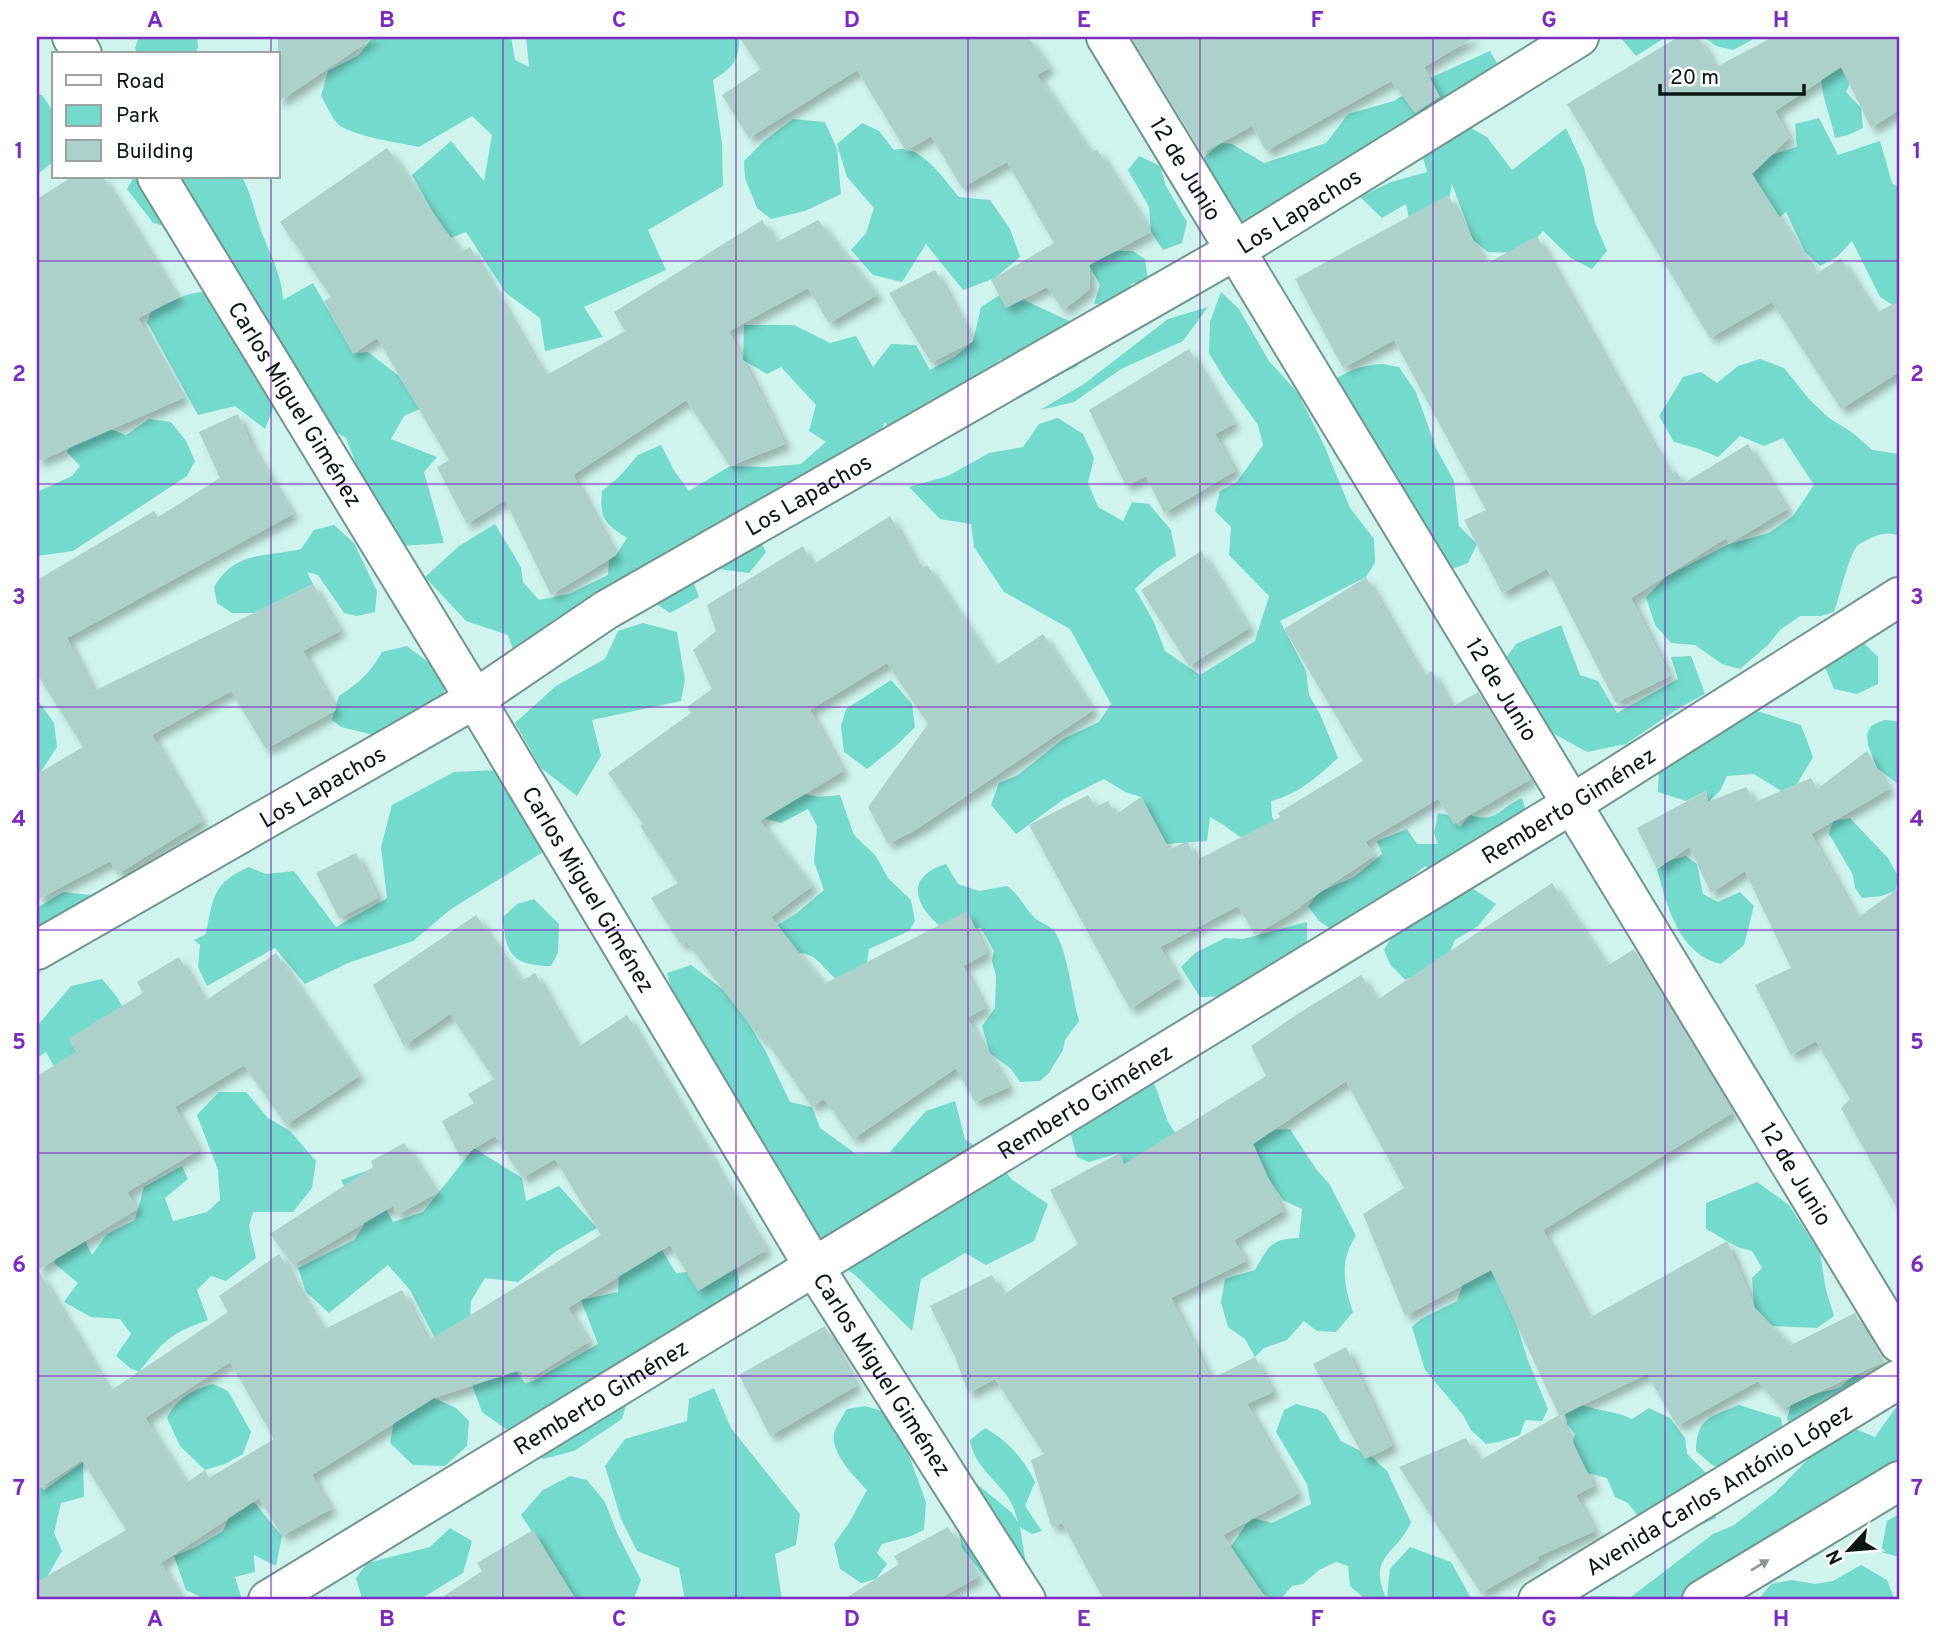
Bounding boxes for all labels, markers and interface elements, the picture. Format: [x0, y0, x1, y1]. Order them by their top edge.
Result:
text: A [147, 7, 163, 36]
text: B [379, 7, 395, 36]
text: C [612, 7, 626, 36]
text: D [844, 7, 860, 36]
text: E [1077, 7, 1091, 36]
text: F [1310, 7, 1324, 36]
text: G [1541, 7, 1557, 36]
text: H [1773, 7, 1789, 36]
legend [52, 52, 280, 178]
scale bar [1660, 52, 1803, 96]
text: 20 m [1670, 65, 1719, 92]
text: Road [116, 69, 165, 96]
text: Park [116, 103, 159, 130]
street label: 12 de Junio [1141, 113, 1226, 227]
text: 1 [14, 138, 24, 167]
text: 1 [1912, 138, 1922, 167]
text: Building [116, 139, 194, 166]
street label: Los Lapachos [1233, 163, 1368, 262]
street label: Carlos Miguel Giménez [220, 297, 367, 514]
text: 2 [12, 361, 26, 390]
text: 2 [1910, 361, 1924, 390]
street label: Los Lapachos [741, 449, 878, 544]
text: 3 [12, 584, 26, 613]
text: 3 [1910, 584, 1924, 613]
street label: 12 de Junio [1457, 633, 1542, 748]
street label: Los Lapachos [255, 741, 392, 836]
street label: Remberto Giménez [1477, 742, 1662, 872]
street label: Carlos Miguel Giménez [514, 782, 659, 999]
text: 4 [12, 806, 26, 835]
text: 4 [1910, 806, 1924, 835]
text: 5 [12, 1029, 26, 1058]
text: 5 [1910, 1029, 1924, 1058]
street label: Remberto Giménez [993, 1039, 1179, 1168]
street label: 12 de Junio [1752, 1118, 1837, 1232]
text: 6 [12, 1252, 26, 1281]
text: 6 [1910, 1252, 1924, 1281]
street label: Carlos Miguel Giménez [805, 1268, 956, 1483]
street label: Remberto Giménez [509, 1335, 695, 1463]
street label: Avenida Carlos António López [1581, 1399, 1859, 1584]
text: 7 [13, 1475, 25, 1504]
text: 7 [1911, 1475, 1923, 1504]
north arrow [1814, 1514, 1884, 1584]
text: N [1822, 1545, 1849, 1568]
one-way arrow [1751, 1559, 1770, 1571]
text: A [147, 1606, 163, 1635]
text: B [379, 1606, 395, 1635]
text: C [612, 1606, 626, 1635]
text: D [844, 1606, 860, 1635]
text: E [1077, 1606, 1091, 1635]
text: F [1310, 1606, 1324, 1635]
text: G [1541, 1606, 1557, 1635]
text: H [1773, 1606, 1789, 1635]

